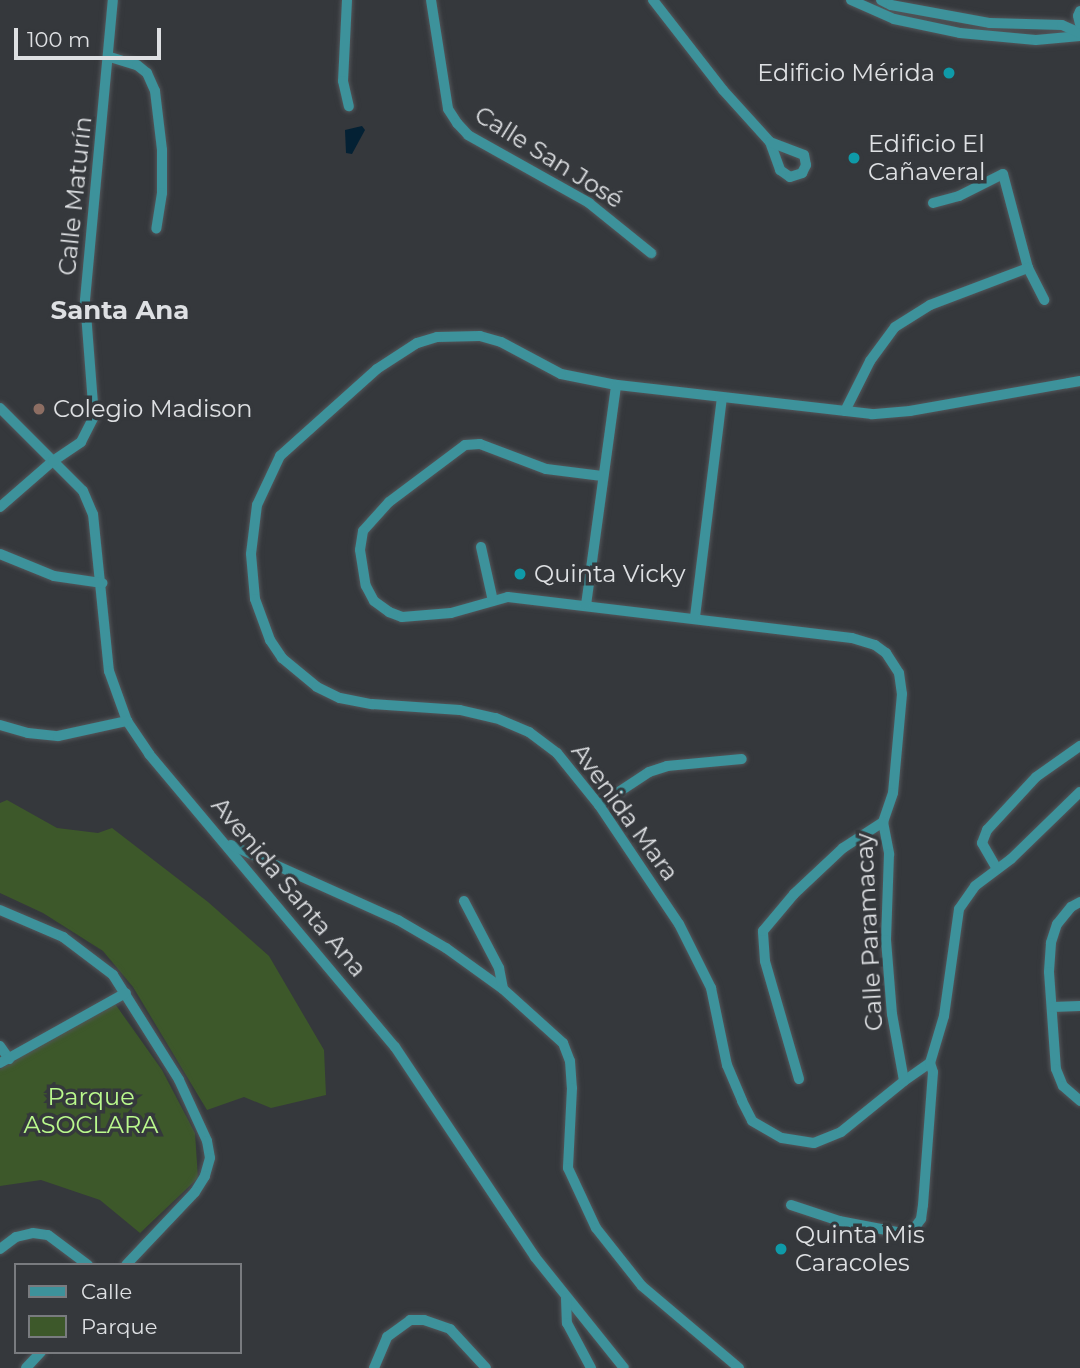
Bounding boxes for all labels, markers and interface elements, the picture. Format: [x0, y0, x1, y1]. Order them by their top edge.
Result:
scale bar [18, 14, 164, 58]
text: 100 m [27, 27, 90, 52]
place label: Edificio Mérida [757, 59, 935, 87]
marker: Edificio Mérida [941, 65, 957, 81]
street label: Calle San José [470, 100, 628, 214]
street label: Calle Maturín [52, 115, 98, 277]
place label: Edificio El Cañaveral [868, 130, 986, 186]
marker: Edificio El Cañaveral [846, 150, 862, 166]
district label: Santa Ana [51, 295, 189, 327]
place label: Colegio Madison [53, 395, 252, 423]
marker: Colegio Madison [31, 401, 47, 417]
place label: Quinta Vicky [534, 560, 686, 588]
marker: Quinta Vicky [512, 566, 528, 582]
street label: Avenida Mara [565, 738, 685, 886]
street label: Avenida Santa Ana [205, 791, 373, 983]
street label: Calle Paramacay [849, 832, 889, 1032]
park label: Parque ASOCLARA [23, 1083, 159, 1139]
place label: Quinta Mis Caracoles [795, 1221, 925, 1277]
marker: Quinta Mis Caracoles [773, 1241, 789, 1257]
legend [14, 1263, 242, 1354]
text: Calle [81, 1279, 132, 1304]
text: Parque [81, 1314, 157, 1339]

